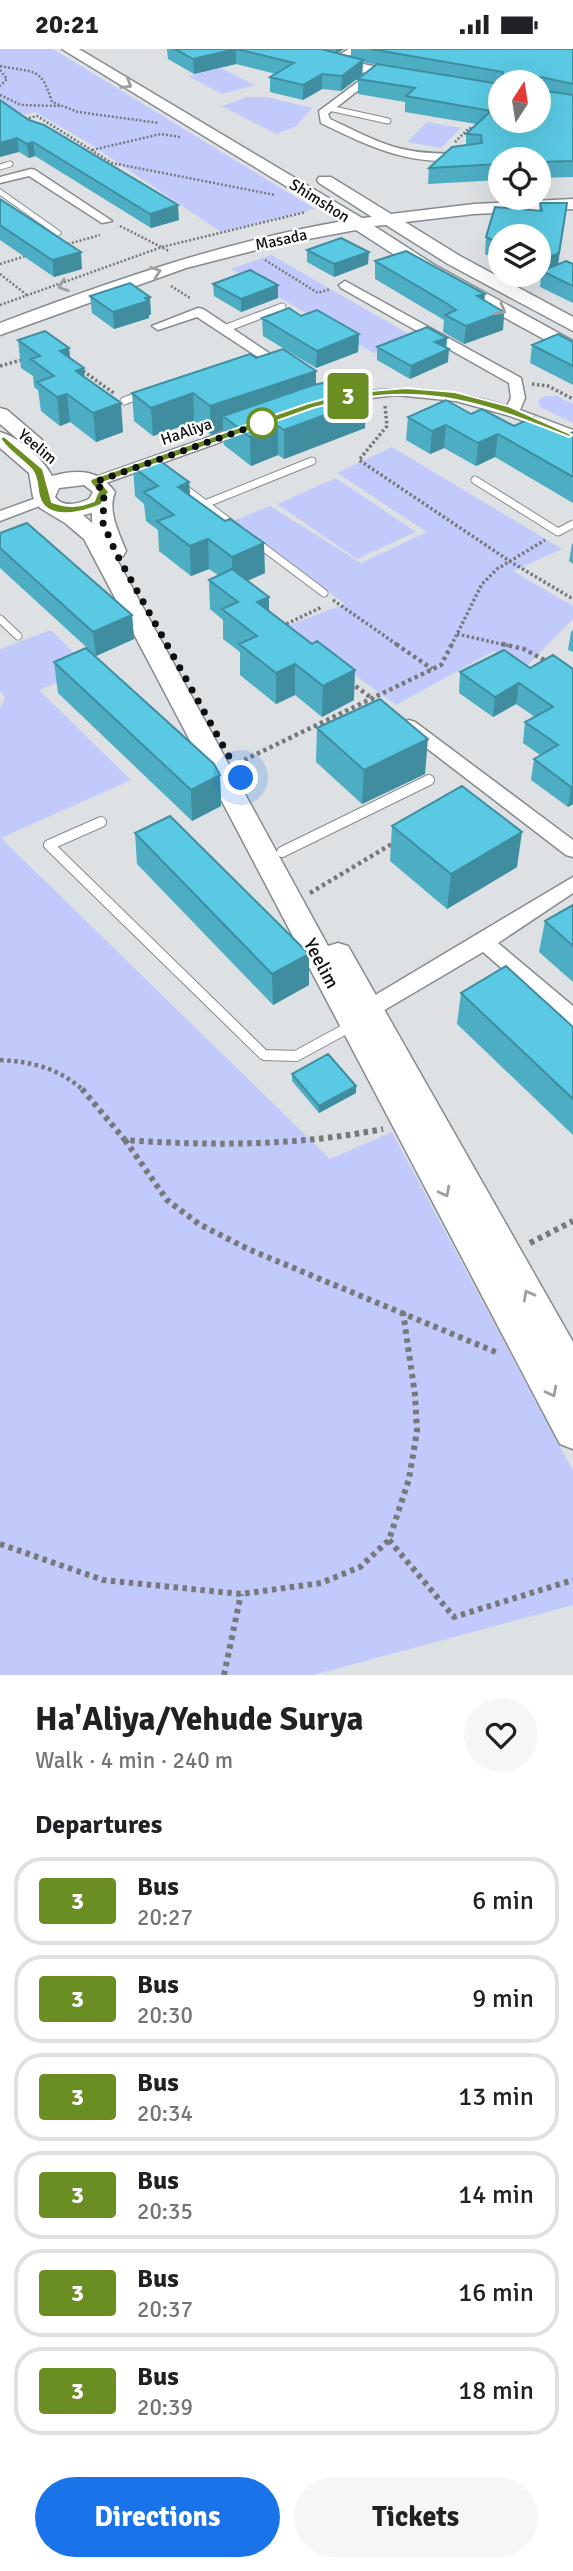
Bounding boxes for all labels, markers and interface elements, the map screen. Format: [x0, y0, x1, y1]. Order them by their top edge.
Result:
text: 20:21 [35, 9, 99, 41]
north arrow [488, 70, 551, 133]
map controls [488, 70, 551, 287]
one-way arrow [120, 76, 133, 89]
button: locate [488, 147, 551, 210]
street label: Shimshon [286, 174, 353, 227]
button: layers [488, 224, 551, 287]
street label: Masada [253, 225, 309, 255]
one-way arrow [150, 266, 162, 280]
one-way arrow [58, 278, 70, 292]
one-way arrow [493, 301, 506, 315]
line badge: 3 [325, 373, 371, 419]
text: 3 [342, 381, 354, 411]
unlabelled marker [247, 408, 277, 438]
street label: HaAliya [158, 414, 215, 450]
street label: Yeelim [14, 425, 61, 469]
your location [223, 760, 258, 795]
street label: Yeelim [298, 934, 344, 993]
one-way arrow [436, 1185, 450, 1197]
one-way arrow [523, 1290, 536, 1303]
one-way arrow [544, 1385, 558, 1397]
button: heart [464, 1698, 538, 1772]
text: Ha'Aliya/Yehude Surya [35, 1699, 363, 1740]
text: Walk · 4 min · 240 m [35, 1746, 233, 1775]
text: Departures [35, 1809, 162, 1841]
text: Bus [137, 1871, 179, 1903]
text: 6 min [472, 1885, 534, 1917]
text: 3 [71, 1886, 84, 1916]
text: 20:27 [137, 1903, 193, 1932]
text: Bus [137, 1969, 179, 2001]
text: 9 min [472, 1983, 534, 2015]
text: 3 [71, 1984, 84, 2014]
text: 20:30 [137, 2001, 193, 2030]
text: Bus [137, 2067, 179, 2099]
text: 13 min [458, 2081, 534, 2113]
text: 3 [71, 2082, 84, 2112]
text: 20:34 [137, 2099, 193, 2128]
text: Bus [137, 2165, 179, 2197]
text: 14 min [458, 2179, 534, 2211]
text: 3 [71, 2180, 84, 2210]
text: 20:35 [137, 2197, 193, 2226]
text: Bus [137, 2263, 179, 2295]
text: 16 min [458, 2277, 534, 2309]
text: 3 [71, 2278, 84, 2308]
text: 20:37 [137, 2295, 193, 2324]
text: Bus [137, 2361, 179, 2393]
text: 18 min [458, 2375, 534, 2407]
text: 3 [71, 2376, 84, 2406]
text: 20:39 [137, 2393, 193, 2422]
button: Directions [35, 2477, 280, 2557]
button: Tickets [294, 2477, 538, 2557]

